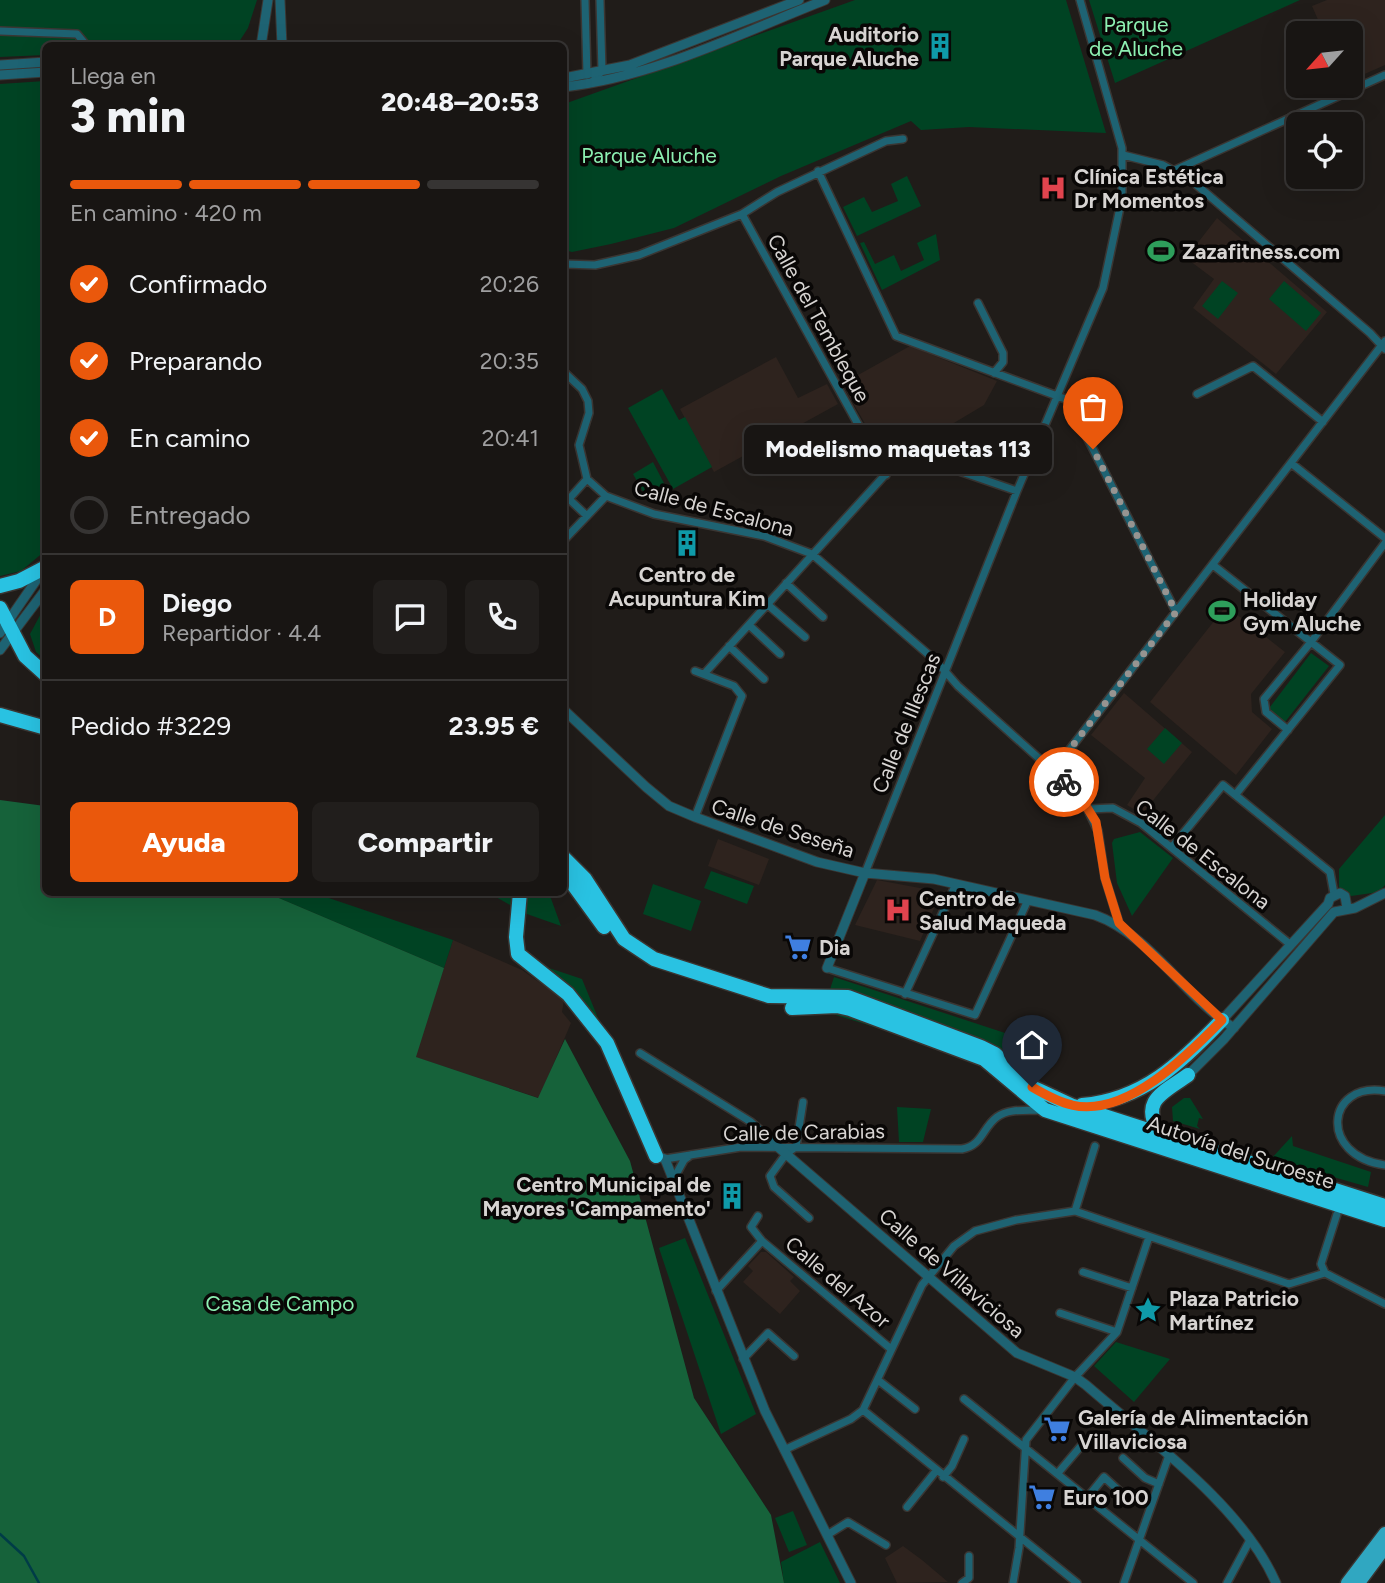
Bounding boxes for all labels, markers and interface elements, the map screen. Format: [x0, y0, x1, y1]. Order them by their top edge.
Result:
park label: Parque de Aluche [1089, 12, 1183, 61]
north arrow [1286, 21, 1363, 98]
map controls [1286, 21, 1363, 189]
place label: Auditorio Parque Aluche [779, 22, 919, 71]
building icon: Auditorio Parque Aluche [925, 31, 955, 61]
text: Llega en [70, 62, 156, 90]
text: 20:48–20:53 [381, 86, 539, 118]
text: 3 min [70, 88, 186, 144]
button: locate [1286, 112, 1363, 189]
park label: Parque Aluche [581, 143, 717, 168]
place label: Clínica Estética Dr Momentos [1074, 164, 1224, 213]
hospital icon: Clínica Estética Dr Momentos [1038, 173, 1068, 203]
text: En camino · 420 m [70, 199, 262, 227]
street label: Calle del Tembleque [762, 229, 876, 407]
sports icon: Zazafitness.com [1146, 236, 1176, 266]
place label: Zazafitness.com [1182, 239, 1340, 264]
icon: check [70, 265, 108, 303]
text: Confirmado [129, 268, 267, 300]
text: 20:26 [480, 270, 539, 298]
icon: check [70, 342, 108, 380]
text: Preparando [129, 345, 262, 377]
text: 20:35 [480, 347, 539, 375]
pin [1063, 377, 1123, 449]
icon: bag [1074, 388, 1112, 426]
icon: check [70, 419, 108, 457]
text: En camino [129, 422, 250, 454]
text: 20:41 [482, 424, 539, 452]
callout: Modelismo maquetas 113 [743, 424, 1051, 474]
text: Modelismo maquetas 113 [765, 435, 1031, 463]
street label: Calle de Escalona [631, 475, 797, 541]
text: Entregado [129, 499, 251, 531]
building icon: Centro de Acupuntura Kim [672, 528, 702, 558]
place label: Centro de Acupuntura Kim [609, 562, 765, 611]
button: chat [373, 580, 447, 654]
button: phone [465, 580, 539, 654]
text: Diego [162, 587, 232, 619]
place label: Holiday Gym Aluche [1243, 587, 1362, 636]
sports icon: Holiday Gym Aluche [1207, 596, 1237, 626]
text: D [98, 601, 116, 633]
text: Repartidor · 4.4 [162, 619, 321, 647]
street label: Calle de Illescas [867, 649, 945, 797]
text: Pedido #3229 [70, 710, 231, 742]
text: 23.95 € [449, 710, 539, 742]
courier [1029, 747, 1099, 817]
icon: bike [1045, 763, 1083, 801]
street label: Calle de Seseña [708, 793, 858, 863]
street label: Calle de Escalona [1131, 794, 1275, 914]
button: Ayuda [70, 802, 298, 882]
button: Compartir [312, 802, 539, 882]
place label: Centro de Salud Maqueda [919, 886, 1066, 935]
hospital icon: Centro de Salud Maqueda [883, 895, 913, 925]
supermarket icon: Dia [783, 932, 813, 962]
place label: Dia [819, 935, 850, 960]
pin [1002, 1015, 1062, 1087]
icon: home [1013, 1026, 1051, 1064]
street label: Autovía del Suroeste [1144, 1110, 1338, 1194]
street label: Calle de Carabias [723, 1118, 885, 1146]
place label: Centro Municipal de Mayores 'Campamento' [483, 1172, 711, 1221]
building icon: Centro Municipal de Mayores 'Campamento' [717, 1181, 747, 1211]
street label: Calle de Villaviciosa [874, 1203, 1030, 1343]
street label: Calle del Azor [781, 1231, 895, 1333]
place label: Plaza Patricio Martínez [1169, 1286, 1299, 1335]
park label: Casa de Campo [206, 1291, 354, 1316]
place icon: Plaza Patricio Martínez [1133, 1295, 1163, 1325]
place label: Galería de Alimentación Villaviciosa [1078, 1405, 1308, 1454]
supermarket icon: Galería de Alimentación Villaviciosa [1042, 1414, 1072, 1444]
supermarket icon: Euro 100 [1027, 1482, 1057, 1512]
place label: Euro 100 [1063, 1485, 1149, 1510]

